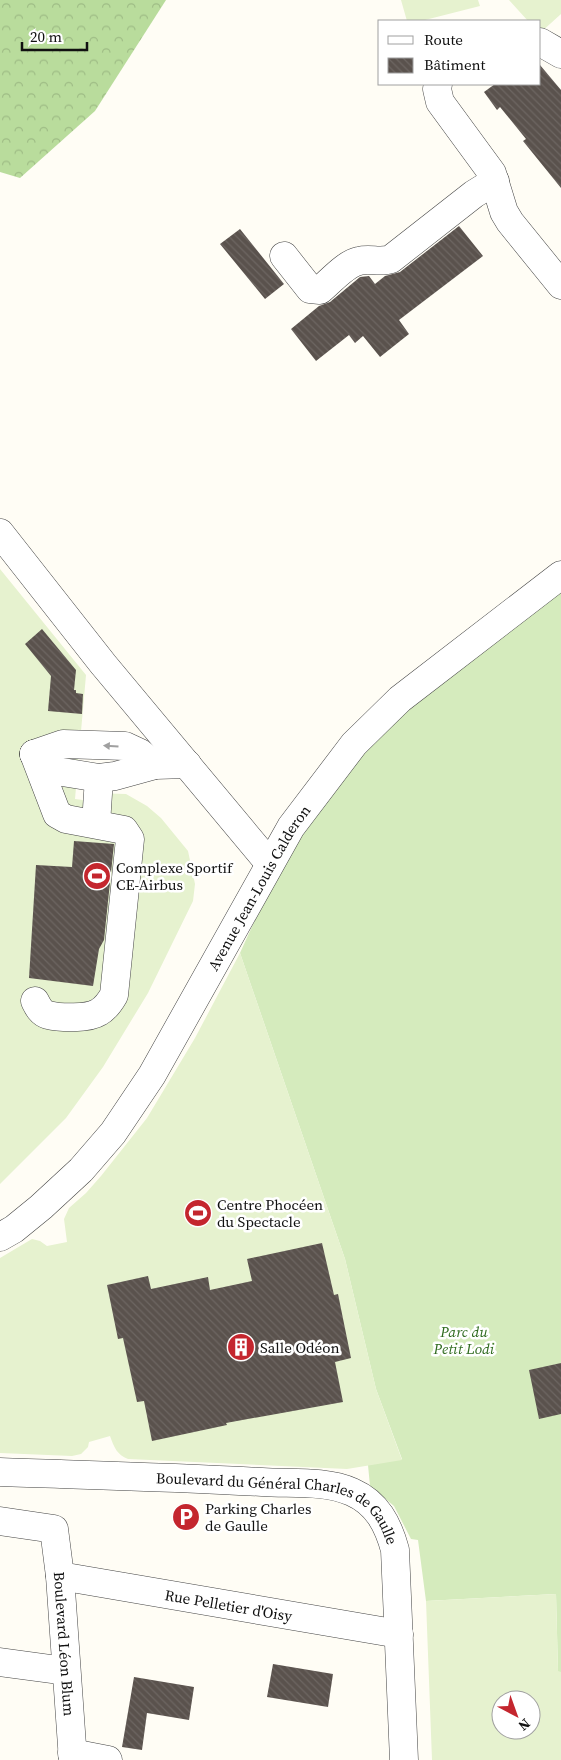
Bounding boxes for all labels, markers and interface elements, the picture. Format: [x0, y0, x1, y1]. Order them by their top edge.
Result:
scale bar [22, 20, 88, 52]
legend [378, 20, 541, 85]
text: 20 m [30, 26, 62, 47]
text: Route [424, 29, 463, 50]
text: Bâtiment [424, 54, 486, 75]
one-way arrow [103, 741, 119, 749]
street label: Avenue Jean-Louis Calderon [202, 800, 315, 974]
place label: Complexe Sportif CE-Airbus [116, 857, 234, 895]
sports icon: Complexe Sportif CE-Airbus [82, 861, 112, 891]
place label: Centre Phocéen du Spectacle [217, 1194, 323, 1232]
sports icon: Centre Phocéen du Spectacle [183, 1198, 213, 1228]
park label: Parc du Petit Lodi [433, 1321, 495, 1359]
building icon: Salle Odéon [226, 1332, 256, 1362]
place label: Salle Odéon [260, 1337, 340, 1358]
street label: Boulevard du Général Charles de Gaulle [156, 1467, 403, 1547]
place label: Parking Charles de Gaulle [205, 1498, 311, 1536]
parking icon: Parking Charles de Gaulle [171, 1502, 201, 1532]
street label: Boulevard Léon Blum [49, 1571, 80, 1717]
street label: Rue Pelletier d'Oisy [163, 1584, 294, 1626]
north arrow [491, 1690, 541, 1740]
text: N [514, 1714, 535, 1736]

